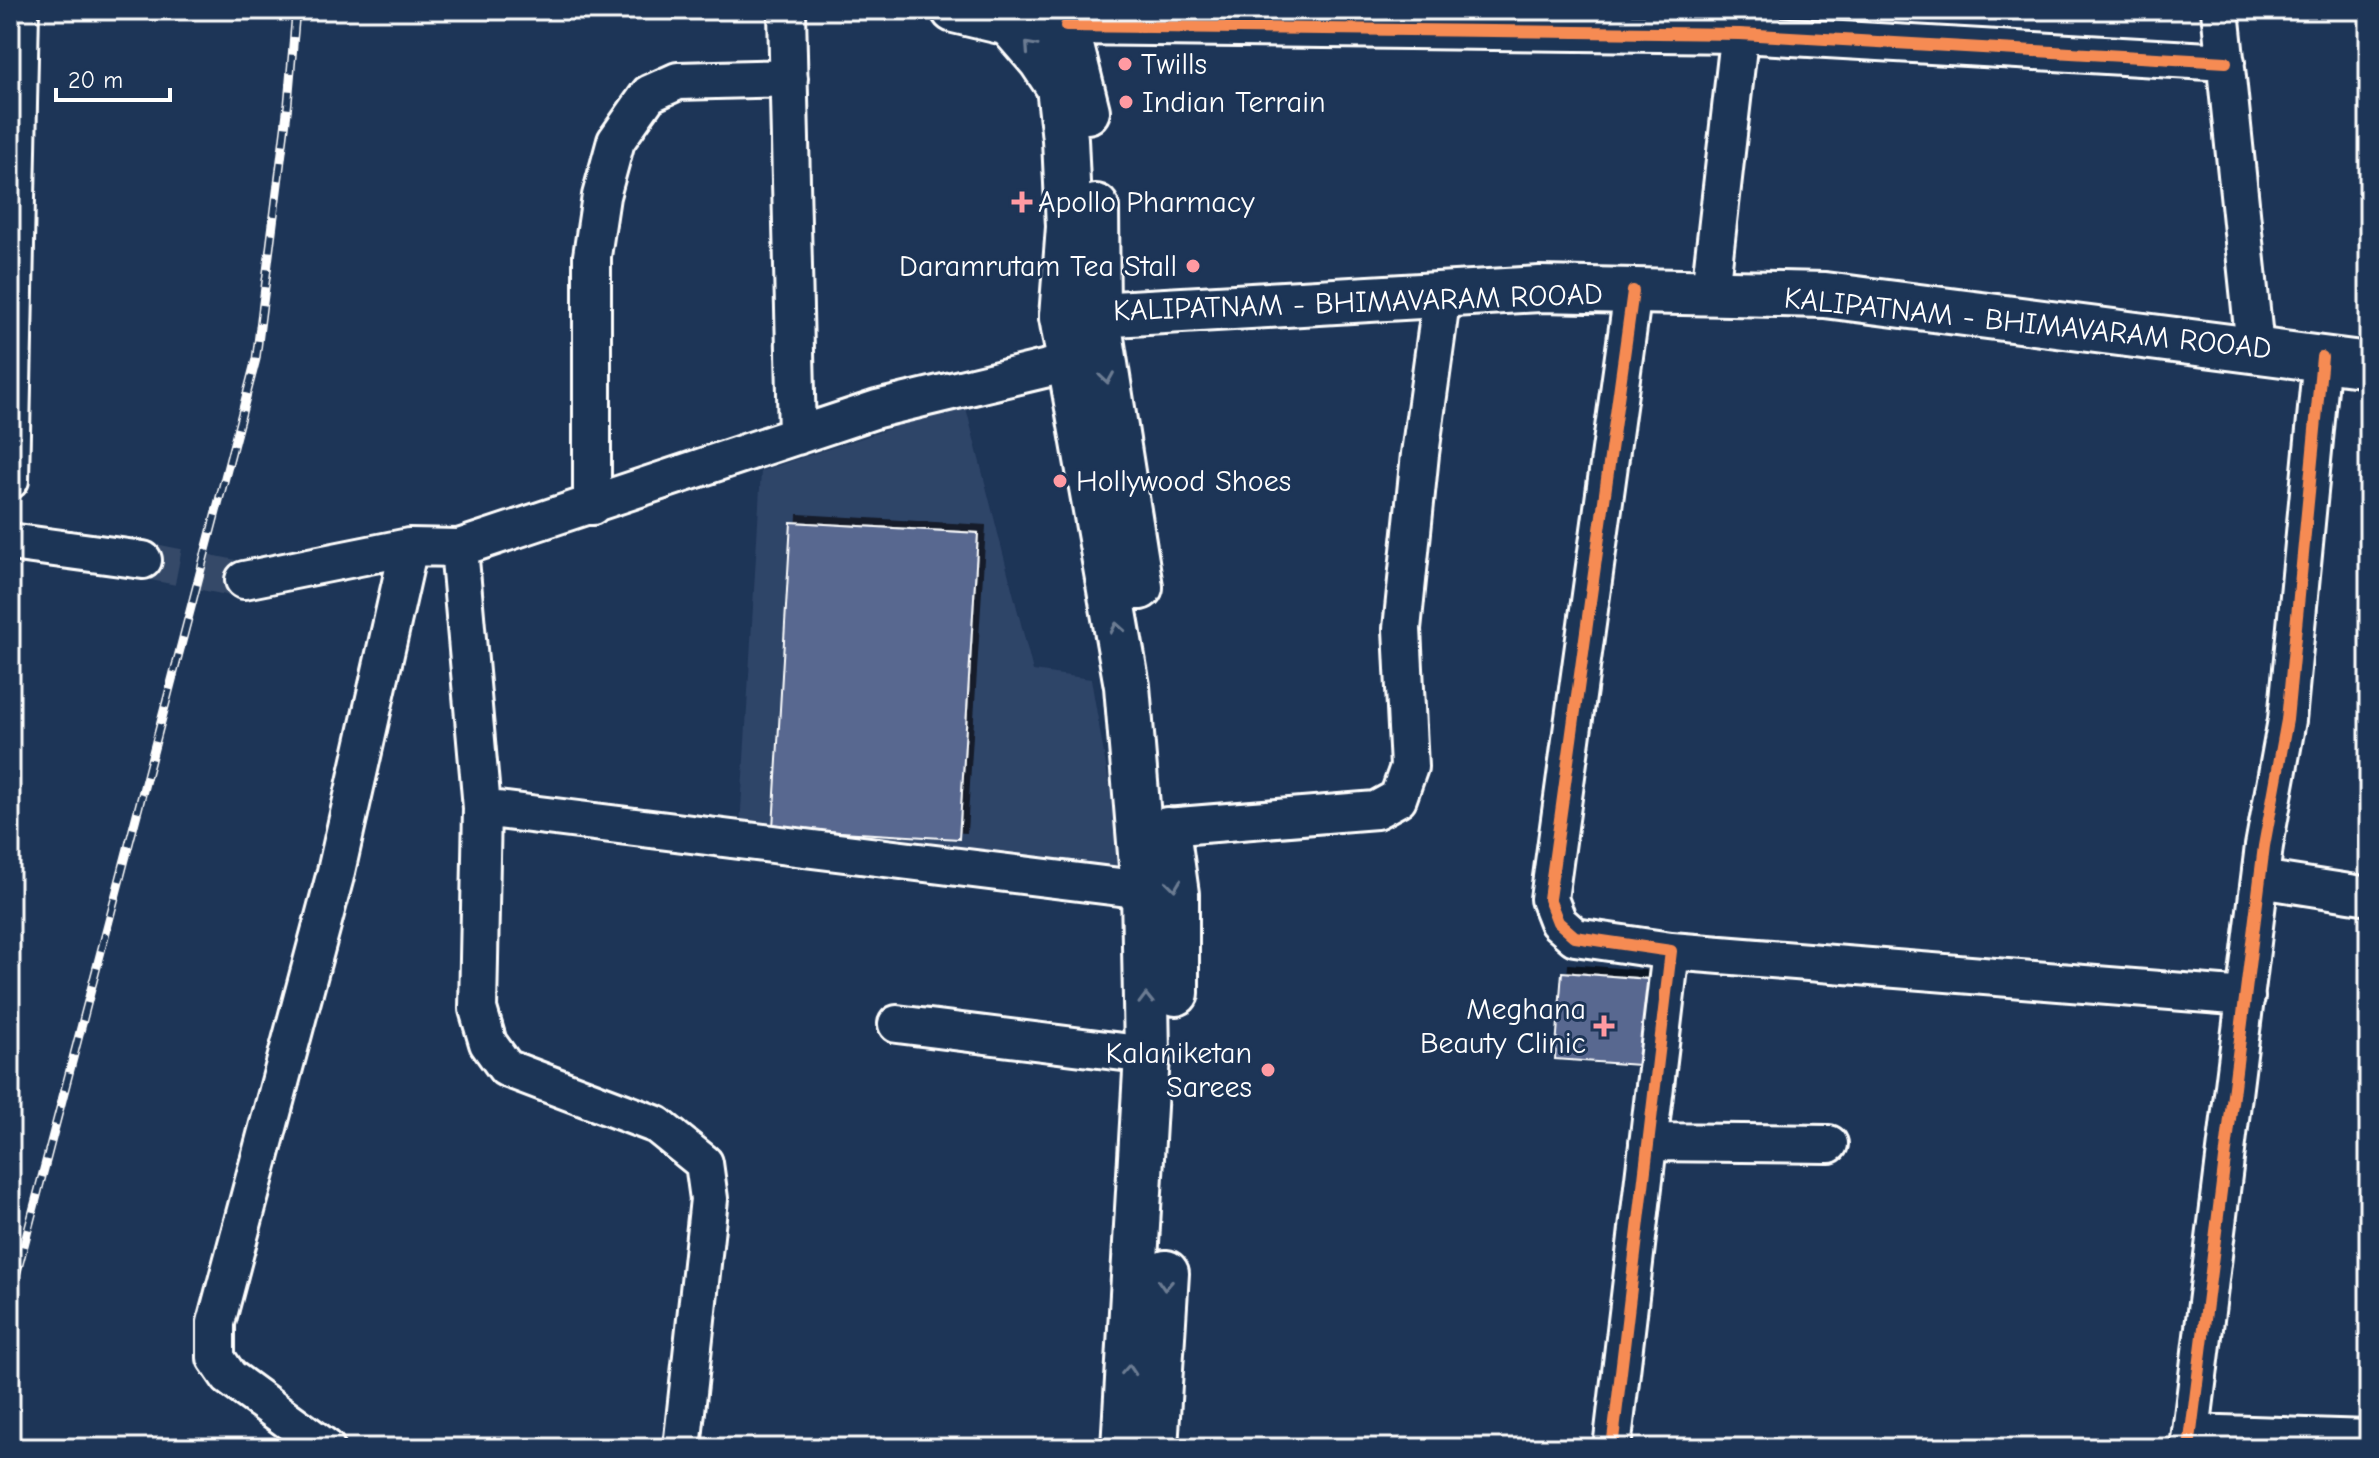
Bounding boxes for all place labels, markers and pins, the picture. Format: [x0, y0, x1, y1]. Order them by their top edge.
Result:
place label: Twills [1141, 47, 1207, 82]
marker: Twills [1116, 55, 1134, 73]
place label: Indian Terrain [1142, 85, 1326, 120]
marker: Indian Terrain [1117, 93, 1135, 111]
place label: Apollo Pharmacy [1038, 185, 1255, 220]
marker: Apollo Pharmacy [1013, 193, 1031, 211]
place label: Daramrutam Tea Stall [899, 249, 1177, 284]
marker: Daramrutam Tea Stall [1184, 257, 1202, 275]
place label: Hollywood Shoes [1076, 464, 1291, 499]
marker: Hollywood Shoes [1051, 472, 1069, 490]
place label: Meghana Beauty Clinic [1420, 992, 1586, 1061]
marker: Meghana Beauty Clinic [1593, 1015, 1615, 1037]
place label: Kalaniketan Sarees [1106, 1036, 1252, 1105]
marker: Kalaniketan Sarees [1259, 1061, 1277, 1079]

